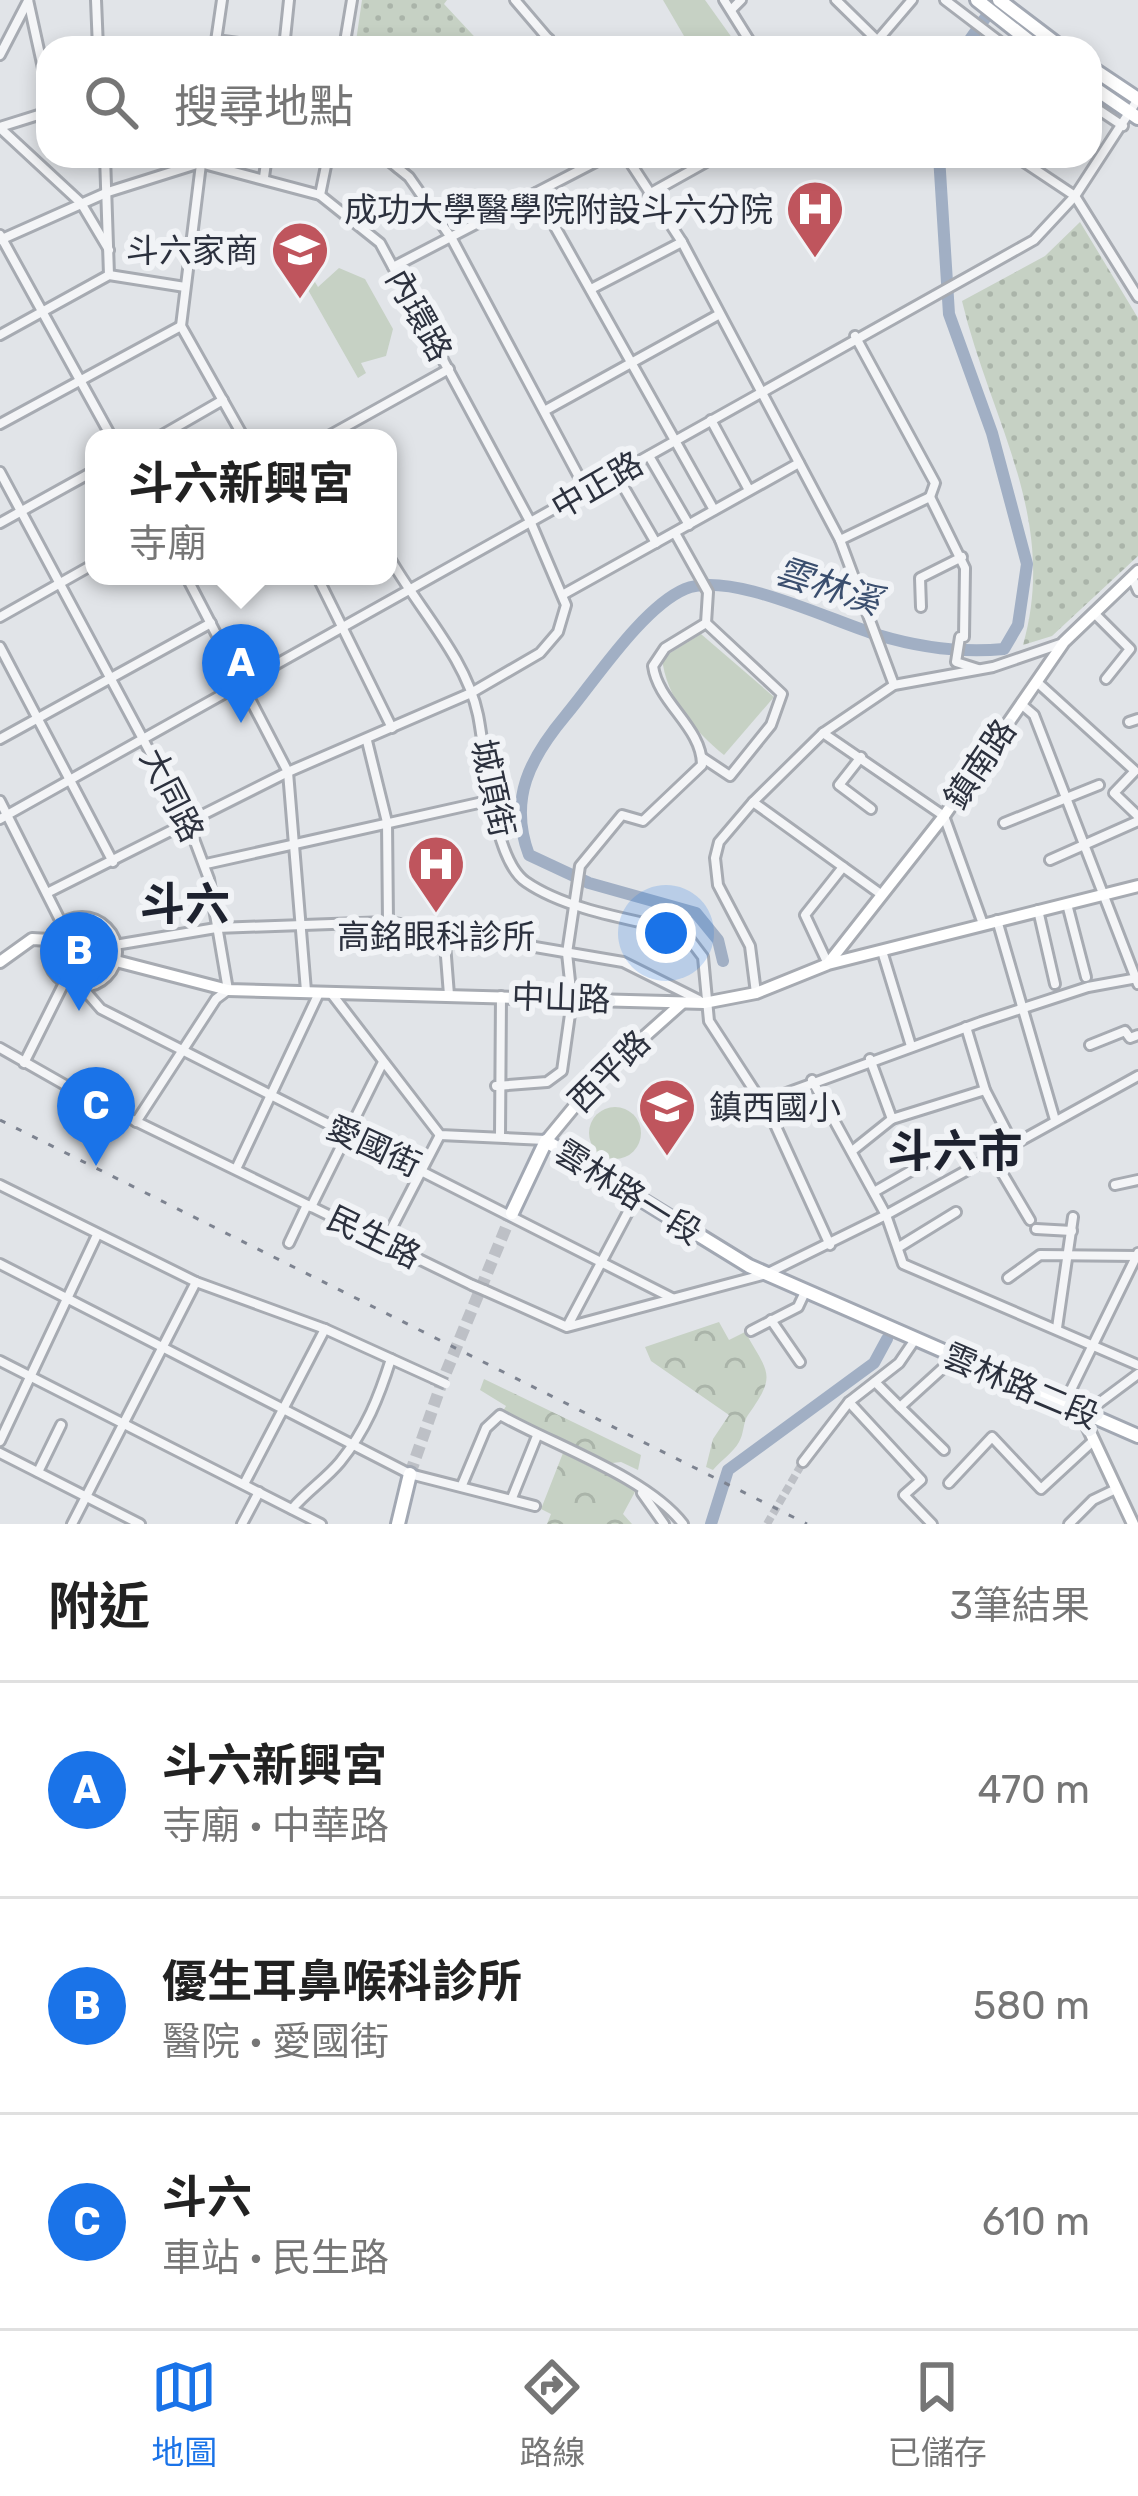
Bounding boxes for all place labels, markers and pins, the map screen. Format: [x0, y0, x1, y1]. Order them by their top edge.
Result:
hospital icon: 成功大學醫學院附設斗六分院 [784, 178, 846, 260]
place label: 成功大學醫學院附設斗六分院 [344, 190, 773, 229]
school or university icon: 斗六家商 [269, 219, 331, 301]
place label: 斗六家商 [126, 231, 258, 270]
pin: A [202, 624, 280, 723]
hospital icon: 高銘眼科診所 [405, 833, 467, 915]
pin: B [40, 912, 118, 1011]
place label: 高銘眼科診所 [337, 917, 535, 956]
pin: C [57, 1067, 135, 1166]
school or university icon: 鎮西國小 [636, 1076, 698, 1158]
place label: 鎮西國小 [709, 1088, 841, 1127]

